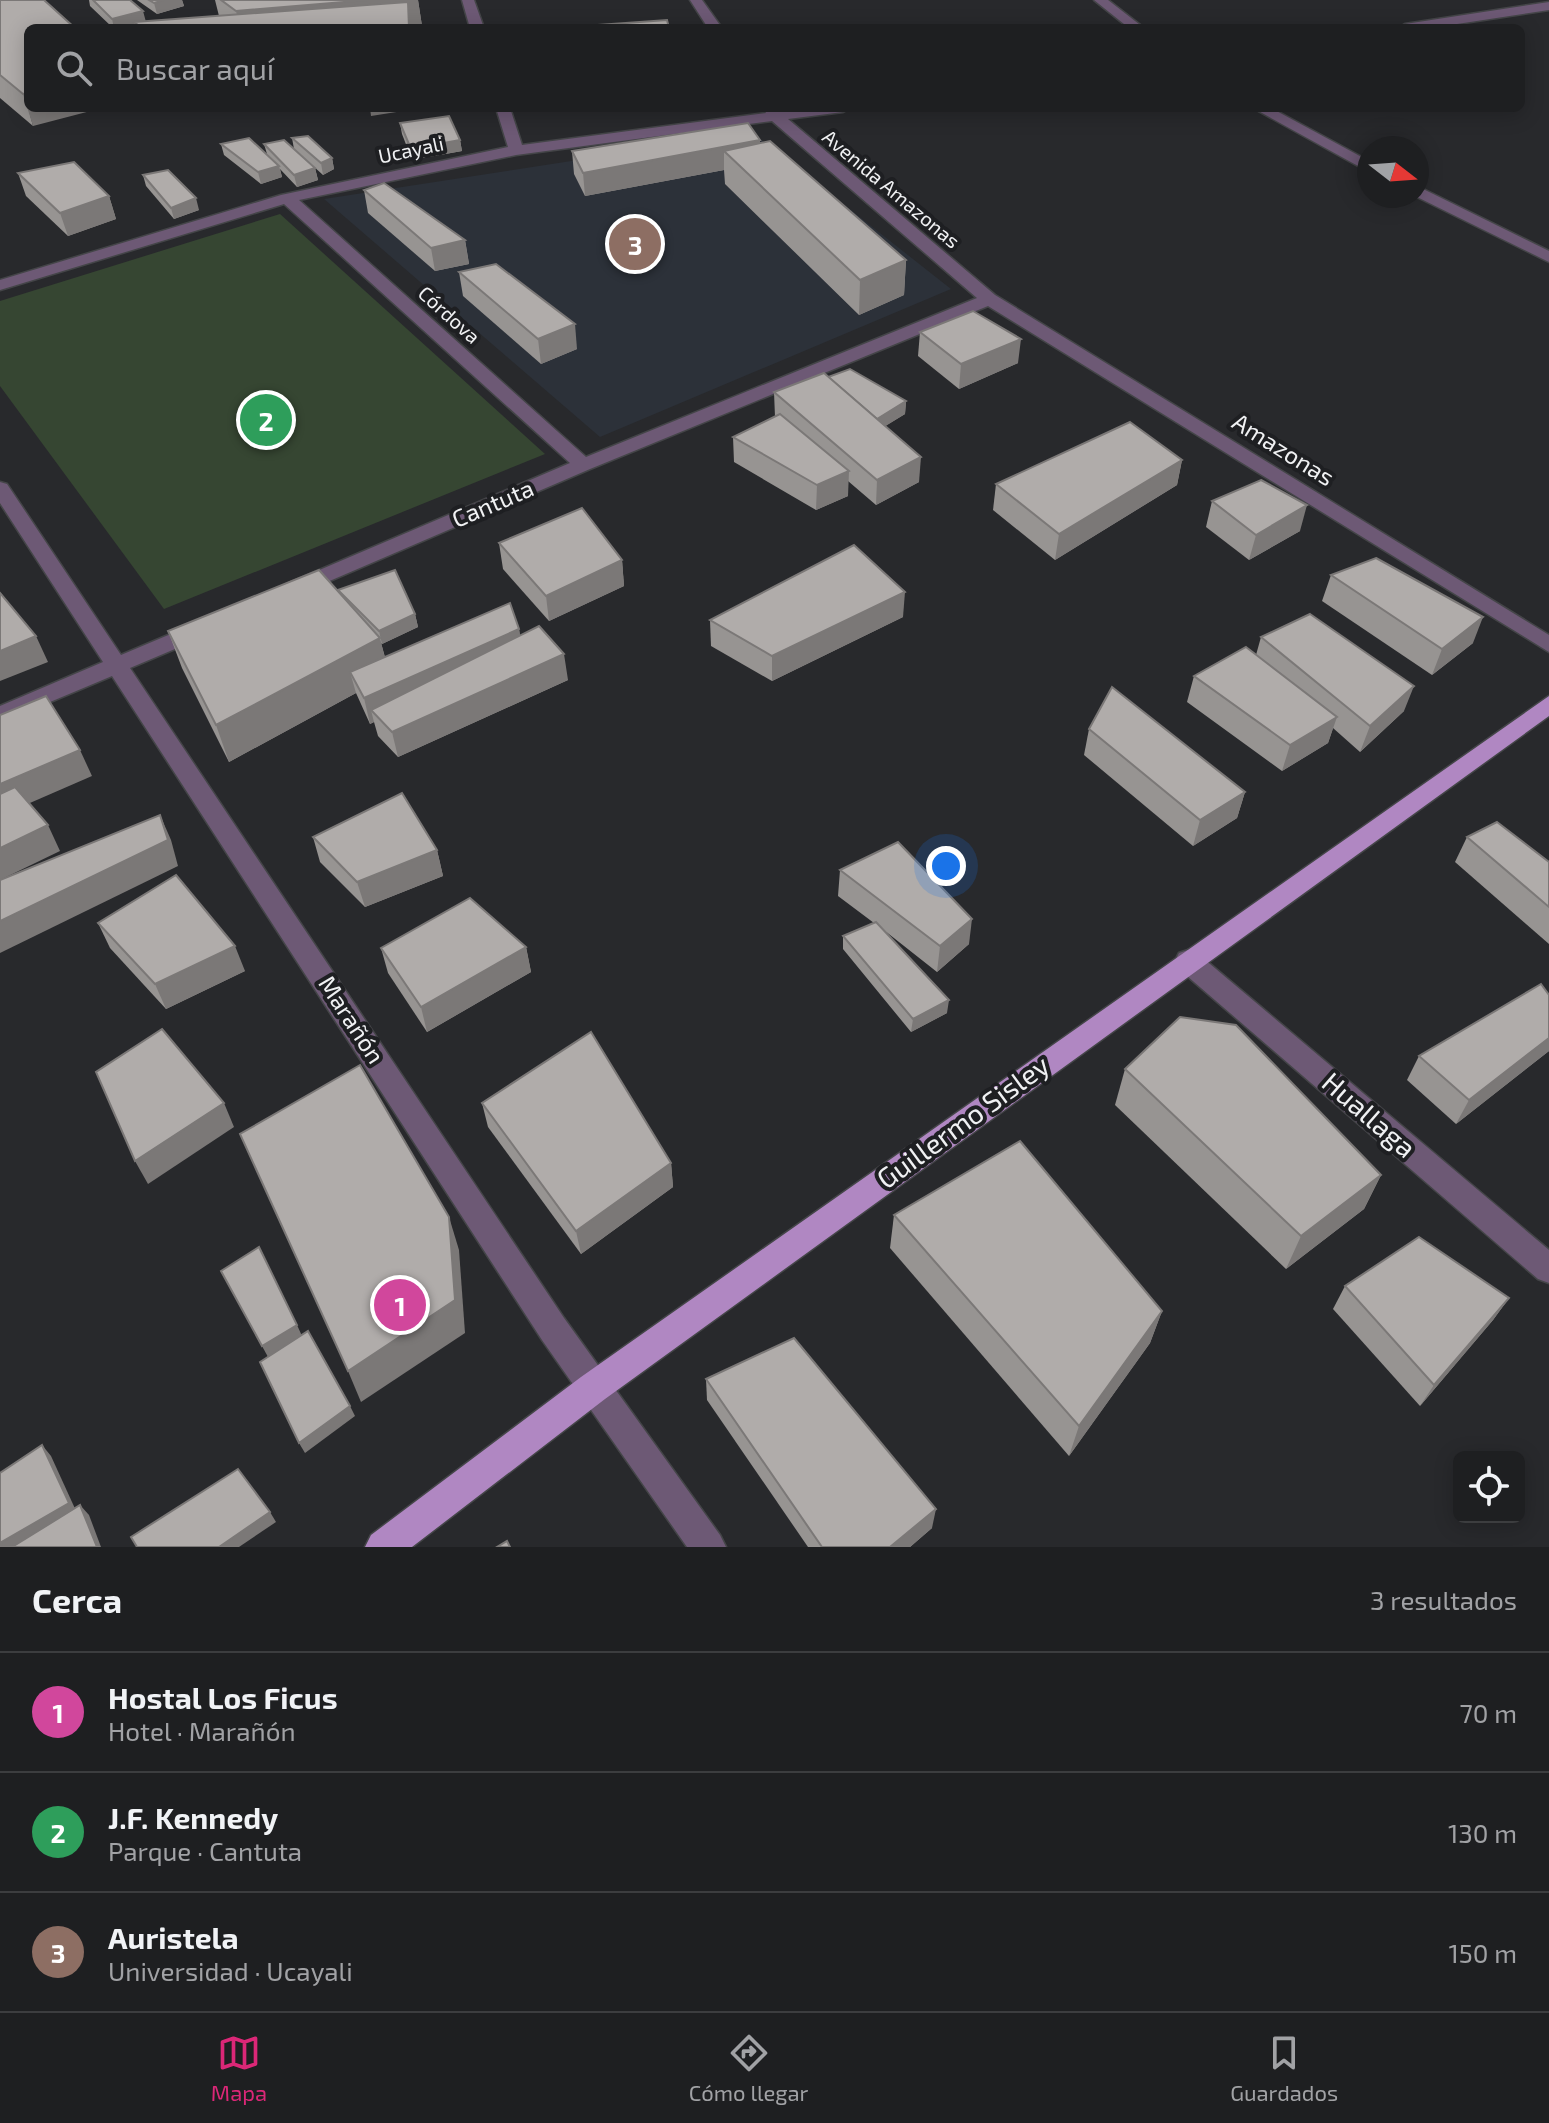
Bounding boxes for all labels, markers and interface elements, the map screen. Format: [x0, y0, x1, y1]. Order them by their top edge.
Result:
search box [24, 24, 1525, 112]
icon: search [52, 46, 96, 90]
text: Buscar aquí [116, 50, 274, 86]
street label: Avenida Amazonas [818, 124, 965, 253]
street label: Ucayali [376, 130, 446, 168]
north arrow [1357, 136, 1429, 208]
pin: 3 [609, 214, 661, 274]
street label: Córdova [414, 280, 485, 348]
pin: 2 [240, 390, 292, 450]
street label: Amazonas [1228, 406, 1340, 491]
street label: Cantuta [447, 472, 538, 533]
your location [926, 846, 966, 886]
street label: Marañón [313, 970, 391, 1068]
street label: Guillermo Sisley [869, 1047, 1055, 1195]
street label: Huallaga [1316, 1064, 1423, 1164]
pin: 1 [374, 1275, 426, 1335]
map controls [1453, 1451, 1525, 1523]
button: locate [1453, 1451, 1525, 1523]
text: Cerca [32, 1579, 122, 1620]
text: 3 resultados [1370, 1584, 1517, 1615]
text: Hostal Los Ficus [108, 1679, 338, 1715]
text: 1 [52, 1697, 64, 1728]
text: 70 m [1459, 1697, 1517, 1728]
text: Hotel · Marañón [108, 1715, 296, 1746]
text: J.F. Kennedy [108, 1799, 278, 1835]
text: 2 [50, 1817, 66, 1848]
text: 130 m [1448, 1817, 1517, 1848]
text: Parque · Cantuta [108, 1835, 302, 1866]
text: Auristela [108, 1919, 239, 1955]
text: 3 [51, 1937, 65, 1968]
text: 150 m [1448, 1937, 1517, 1968]
text: Universidad · Ucayali [108, 1955, 353, 1986]
tab: Mapa [211, 2031, 267, 2105]
tab: Cómo llegar [689, 2031, 808, 2105]
tab: Guardados [1230, 2031, 1338, 2105]

